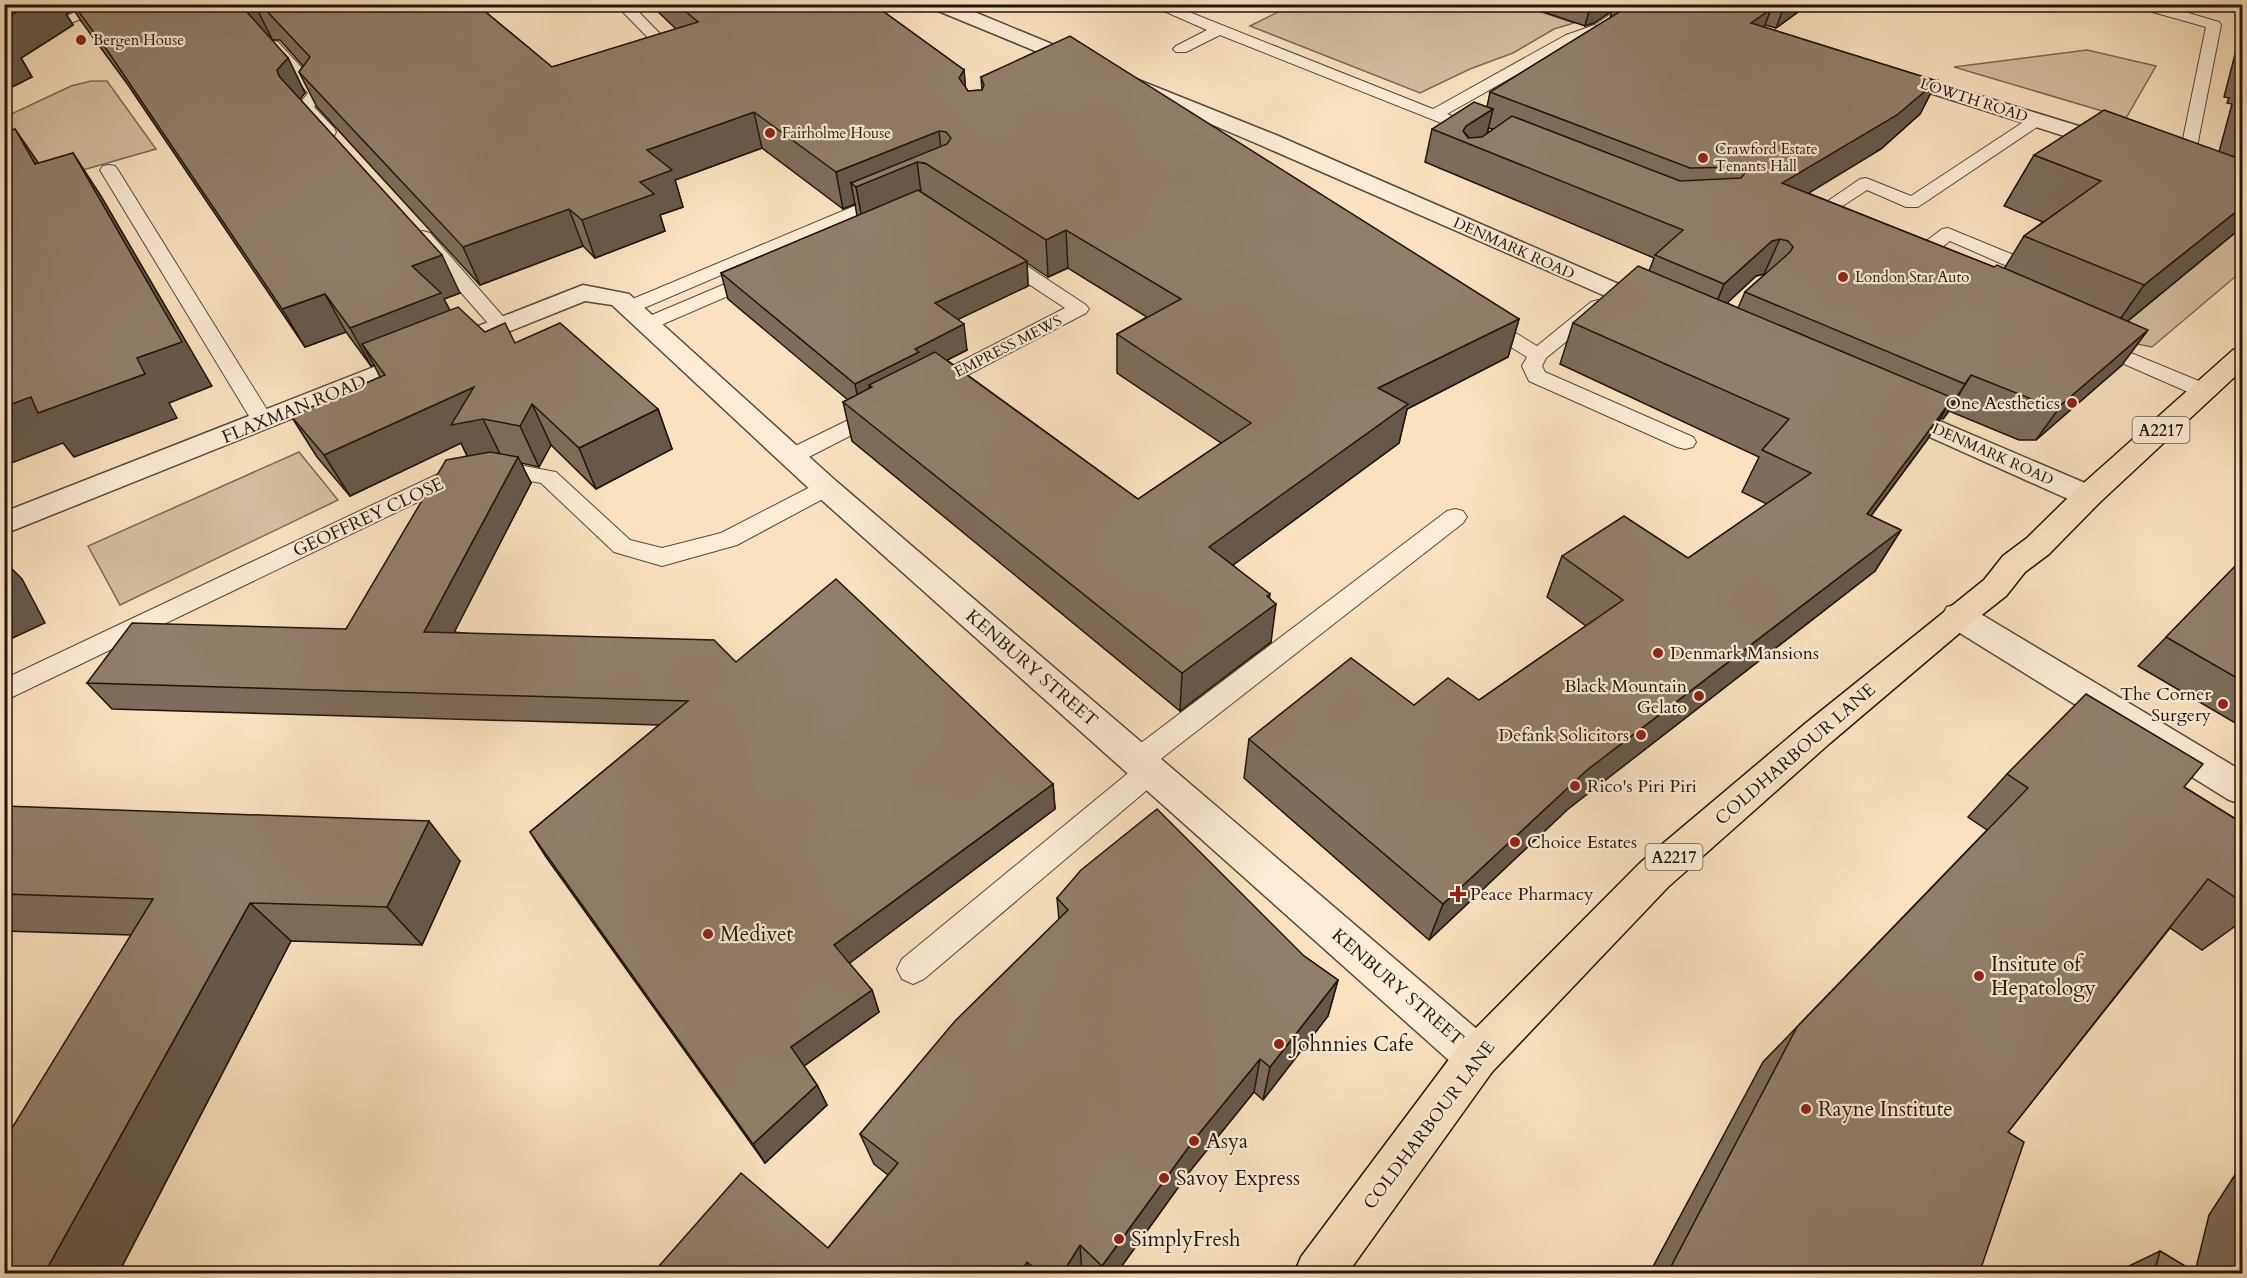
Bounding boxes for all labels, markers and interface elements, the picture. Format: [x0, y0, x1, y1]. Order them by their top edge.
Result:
place label: Bergen House [93, 30, 184, 50]
marker: Bergen House [74, 33, 88, 47]
street label: LOWTH ROAD [1917, 73, 2031, 127]
place label: Fairholme House [782, 123, 891, 143]
marker: Fairholme House [763, 126, 777, 140]
place label: Crawford Estate Tenants Hall [1715, 139, 1818, 176]
marker: Crawford Estate Tenants Hall [1696, 151, 1710, 165]
street label: DENMARK ROAD [1450, 212, 1578, 284]
place label: London Star Auto [1855, 267, 1969, 287]
marker: London Star Auto [1836, 270, 1850, 284]
street label: EMPRESS MEWS [951, 310, 1065, 382]
street label: FLAXMAN ROAD [218, 369, 370, 450]
place label: One Aesthetics [1945, 391, 2060, 416]
marker: One Aesthetics [2065, 396, 2079, 410]
road number: A2217 [2132, 417, 2190, 443]
street label: DENMARK ROAD [1929, 418, 2057, 490]
street label: GEOFFREY CLOSE [289, 472, 448, 563]
street label: KENBURY STREET [960, 604, 1103, 733]
place label: Denmark Mansions [1670, 641, 1819, 666]
marker: Denmark Mansions [1651, 646, 1665, 660]
place label: Black Mountain Gelato [1564, 674, 1688, 720]
street label: COLDHARBOUR LANE [1710, 678, 1881, 831]
place label: The Corner Surgery [2120, 682, 2211, 728]
marker: Black Mountain Gelato [1692, 689, 1706, 703]
marker: The Corner Surgery [2216, 697, 2230, 711]
place label: Defank Solicitors [1499, 723, 1629, 748]
marker: Defank Solicitors [1634, 728, 1648, 742]
place label: Rico's Piri Piri [1587, 774, 1697, 799]
marker: Rico's Piri Piri [1568, 779, 1582, 793]
place label: Choice Estates [1527, 830, 1637, 855]
marker: Choice Estates [1508, 835, 1522, 849]
road number: A2217 [1646, 844, 1702, 870]
place label: Peace Pharmacy [1470, 882, 1594, 907]
marker: Peace Pharmacy [1451, 887, 1465, 901]
place label: Medivet [720, 920, 794, 949]
street label: KENBURY STREET [1326, 923, 1469, 1052]
marker: Medivet [701, 927, 715, 941]
place label: Insitute of Hepatology [1991, 950, 2096, 1003]
marker: Insitute of Hepatology [1972, 969, 1986, 983]
place label: Johnnies Cafe [1288, 1030, 1414, 1059]
street label: COLDHARBOUR LANE [1358, 1036, 1501, 1215]
marker: Johnnies Cafe [1272, 1037, 1286, 1051]
place label: Rayne Institute [1818, 1095, 1953, 1124]
marker: Rayne Institute [1799, 1102, 1813, 1116]
place label: Asya [1206, 1127, 1248, 1156]
marker: Asya [1187, 1134, 1201, 1148]
place label: Savoy Express [1176, 1164, 1300, 1193]
marker: Savoy Express [1157, 1171, 1171, 1185]
place label: SimplyFresh [1131, 1225, 1241, 1254]
marker: SimplyFresh [1112, 1232, 1126, 1246]

